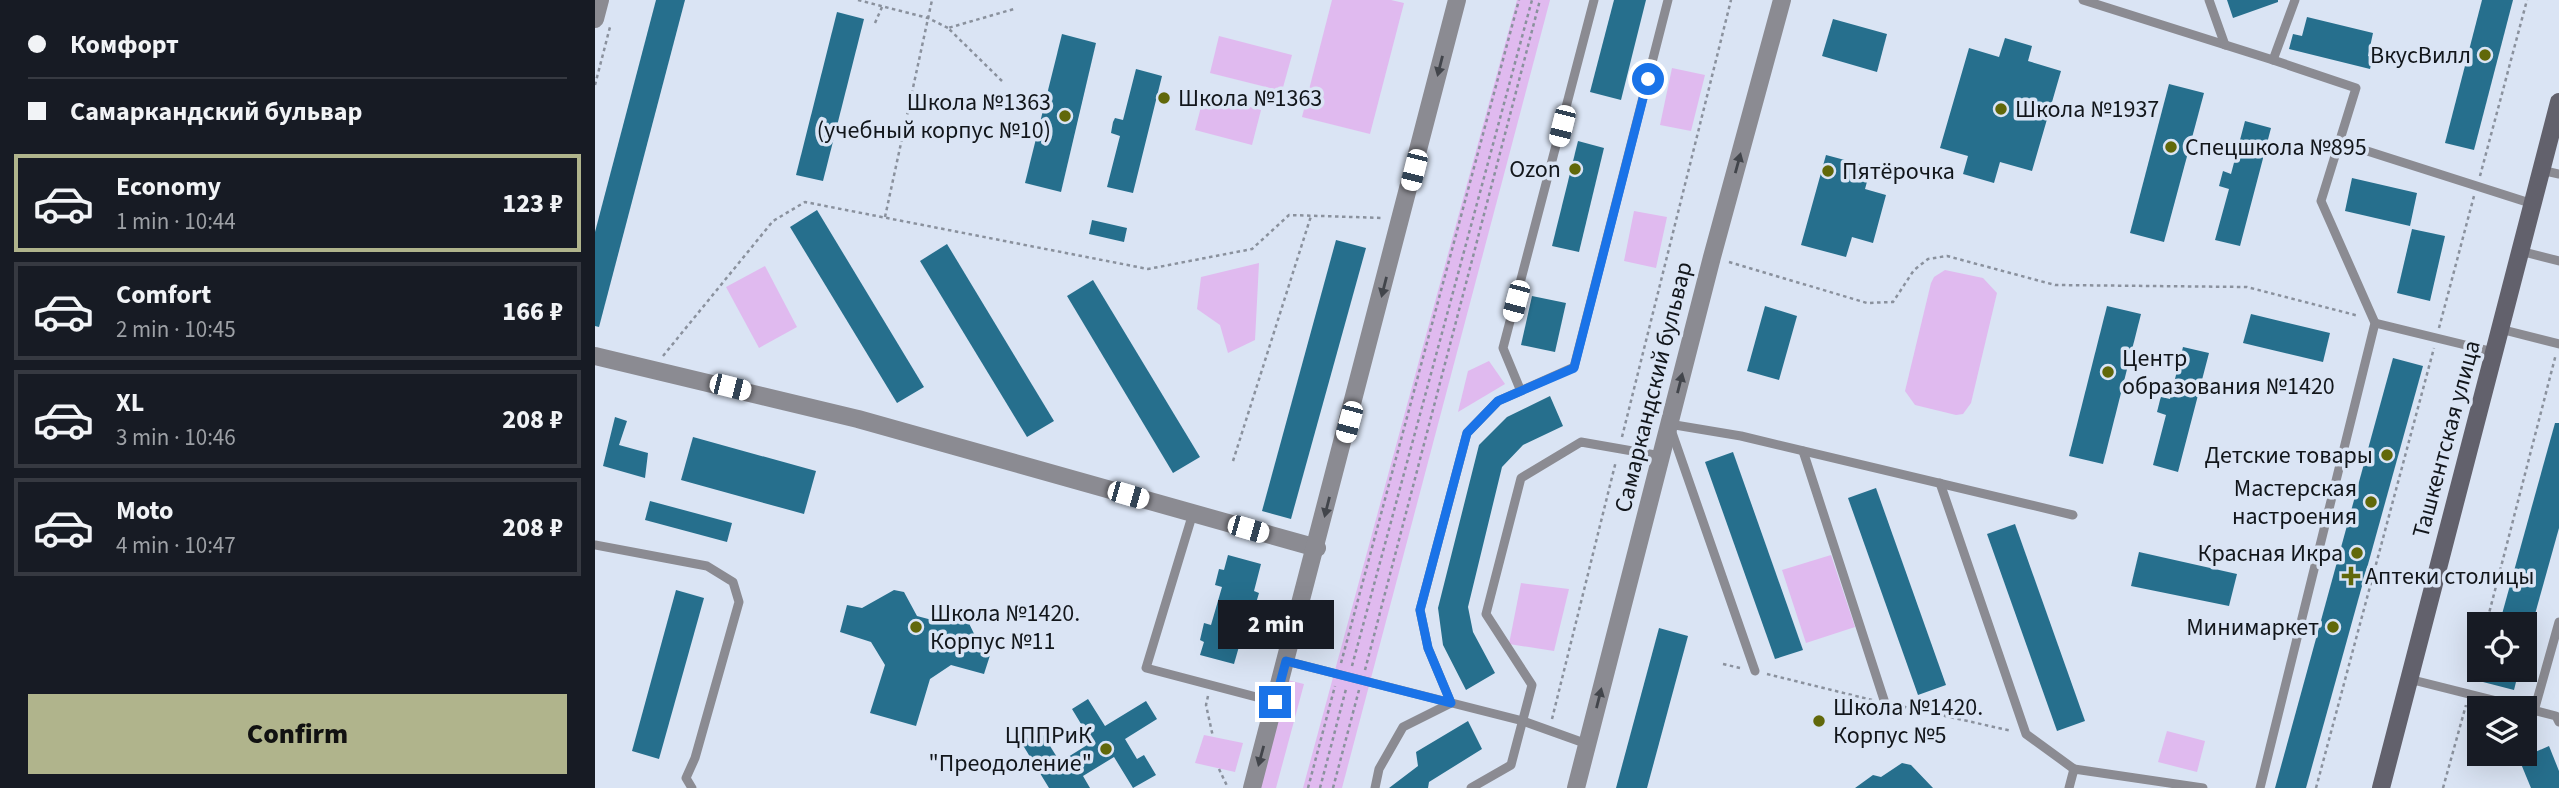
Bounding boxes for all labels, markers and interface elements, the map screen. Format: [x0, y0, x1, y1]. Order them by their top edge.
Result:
text: Комфорт [70, 26, 179, 63]
place label: ВкусВилл [2370, 38, 2471, 73]
marker: ВкусВилл [2477, 47, 2493, 63]
one-way arrow [1434, 55, 1445, 77]
route start [1632, 63, 1664, 95]
place label: Школа №1363 [1178, 81, 1322, 116]
place label: Школа №1363 (учебный корпус №10) [817, 85, 1051, 148]
marker: Школа №1363 [1156, 90, 1172, 106]
place label: Школа №1937 [2015, 92, 2159, 127]
text: Самаркандский бульвар [70, 93, 362, 130]
marker: Школа №1937 [1993, 101, 2009, 117]
car [1547, 103, 1578, 149]
marker: Школа №1363 (учебный корпус №10) [1057, 108, 1073, 124]
place label: Спецшкола №895 [2185, 130, 2367, 165]
marker: Спецшкола №895 [2163, 139, 2179, 155]
car [1399, 147, 1430, 193]
place label: Ozon [1509, 152, 1561, 187]
one-way arrow [1733, 152, 1743, 173]
place label: Пятёрочка [1842, 154, 1955, 189]
marker: Ozon [1567, 161, 1583, 177]
marker: Пятёрочка [1820, 163, 1836, 179]
text: Economy [116, 168, 221, 205]
icon: car [32, 172, 95, 235]
text: 123 ₽ [502, 185, 563, 222]
text: 1 min · 10:44 [116, 205, 236, 238]
street label: Самаркандский бульвар [1605, 258, 1702, 516]
text: Comfort [116, 276, 211, 313]
one-way arrow [1378, 276, 1389, 298]
car [1501, 278, 1532, 324]
icon: car [32, 280, 95, 343]
text: 166 ₽ [502, 293, 563, 330]
text: 2 min · 10:45 [116, 313, 236, 346]
street label: Ташкентская улица [2403, 336, 2490, 542]
place label: Центр образования №1420 [2122, 341, 2335, 404]
marker: Центр образования №1420 [2100, 364, 2116, 380]
car [708, 372, 753, 402]
one-way arrow [1675, 372, 1686, 394]
text: XL [116, 384, 144, 421]
icon: car [32, 388, 95, 451]
car [1334, 399, 1365, 445]
text: 208 ₽ [502, 401, 563, 438]
text: 3 min · 10:46 [116, 421, 236, 454]
place label: Детские товары [2205, 438, 2373, 473]
marker: Детские товары [2379, 447, 2395, 463]
place label: Мастерская настроения [2232, 471, 2357, 534]
car [1105, 479, 1152, 511]
text: Moto [116, 492, 173, 529]
marker: Мастерская настроения [2363, 494, 2379, 510]
icon: car [32, 496, 95, 559]
one-way arrow [1322, 497, 1332, 518]
text: 208 ₽ [502, 509, 563, 546]
car [1225, 513, 1272, 545]
text: 4 min · 10:47 [116, 529, 236, 562]
place label: Красная Икра [2198, 536, 2343, 571]
marker: Красная Икра [2349, 545, 2365, 561]
place label: Аптеки столицы [2365, 559, 2534, 594]
marker: Аптеки столицы [2343, 568, 2359, 584]
place label: Школа №1420. Корпус №11 [930, 596, 1080, 659]
callout: 2 min [1217, 600, 1333, 650]
text: 2 min [1248, 608, 1304, 641]
place label: Минимаркет [2186, 610, 2319, 645]
map controls [2467, 612, 2537, 766]
button: locate [2467, 612, 2537, 682]
marker: Школа №1420. Корпус №11 [908, 619, 924, 635]
marker: Минимаркет [2325, 619, 2341, 635]
route end [1259, 686, 1291, 718]
one-way arrow [1594, 687, 1605, 709]
place label: Школа №1420. Корпус №5 [1833, 690, 1983, 753]
button: Confirm [28, 694, 567, 774]
button: layers [2467, 696, 2537, 766]
marker: Школа №1420. Корпус №5 [1811, 713, 1827, 729]
place label: ЦППРиК "Преодоление" [928, 718, 1092, 781]
marker: ЦППРиК "Преодоление" [1098, 741, 1114, 757]
one-way arrow [1255, 746, 1265, 767]

